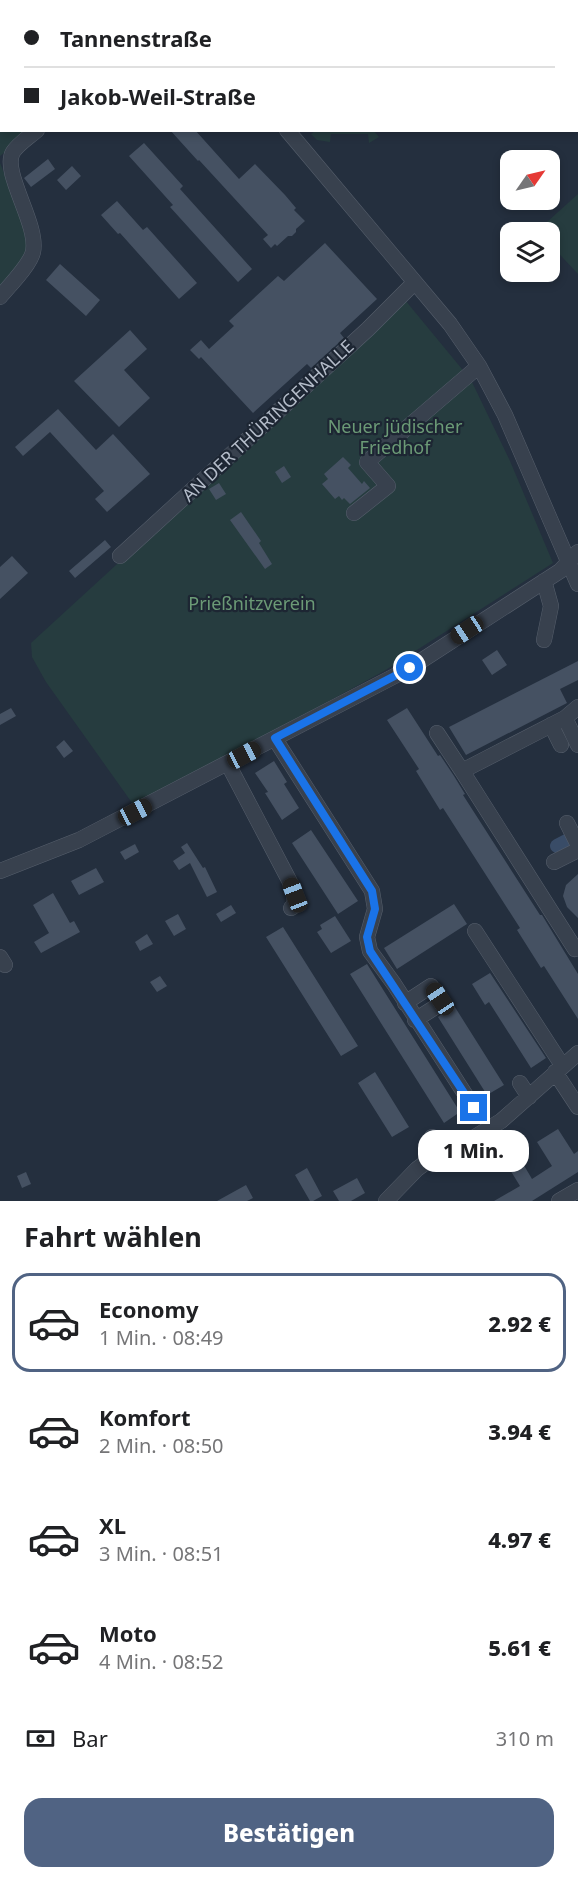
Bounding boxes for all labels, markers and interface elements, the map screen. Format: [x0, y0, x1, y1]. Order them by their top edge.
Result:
text: Tannenstraße [60, 23, 212, 53]
text: Jakob-Weil-Straße [60, 81, 256, 111]
north arrow [500, 150, 560, 210]
map controls [500, 150, 560, 282]
button: layers [500, 222, 560, 282]
street label: AN DER THÜRINGENHALLE [176, 334, 358, 506]
park label: Neuer jüdischer Friedhof [328, 414, 463, 459]
park label: Prießnitzverein [188, 591, 316, 615]
car [447, 613, 487, 647]
route start [396, 654, 423, 681]
car [224, 739, 264, 771]
car [115, 796, 155, 828]
car [280, 875, 310, 915]
car [422, 979, 458, 1019]
route end [460, 1094, 487, 1121]
callout: 1 Min. [418, 1129, 530, 1171]
text: 1 Min. [443, 1137, 504, 1164]
text: Fahrt wählen [24, 1218, 202, 1255]
text: Economy [99, 1294, 198, 1324]
icon: car [27, 1296, 81, 1350]
text: 2.92 € [488, 1308, 551, 1338]
text: 1 Min. · 08:49 [99, 1324, 224, 1351]
text: Komfort [99, 1402, 190, 1432]
icon: car [27, 1404, 81, 1458]
text: 3.94 € [488, 1416, 551, 1446]
text: 2 Min. · 08:50 [99, 1432, 224, 1459]
text: XL [99, 1510, 126, 1540]
icon: car [27, 1512, 81, 1566]
text: 4.97 € [488, 1524, 551, 1554]
text: 3 Min. · 08:51 [99, 1540, 224, 1567]
text: Moto [99, 1618, 157, 1648]
icon: car [27, 1620, 81, 1674]
text: 5.61 € [488, 1632, 551, 1662]
text: 4 Min. · 08:52 [99, 1648, 224, 1675]
icon: cash [24, 1722, 57, 1755]
text: Bar [72, 1723, 108, 1753]
text: 310 m [496, 1725, 554, 1752]
button: Bestätigen [24, 1798, 554, 1867]

